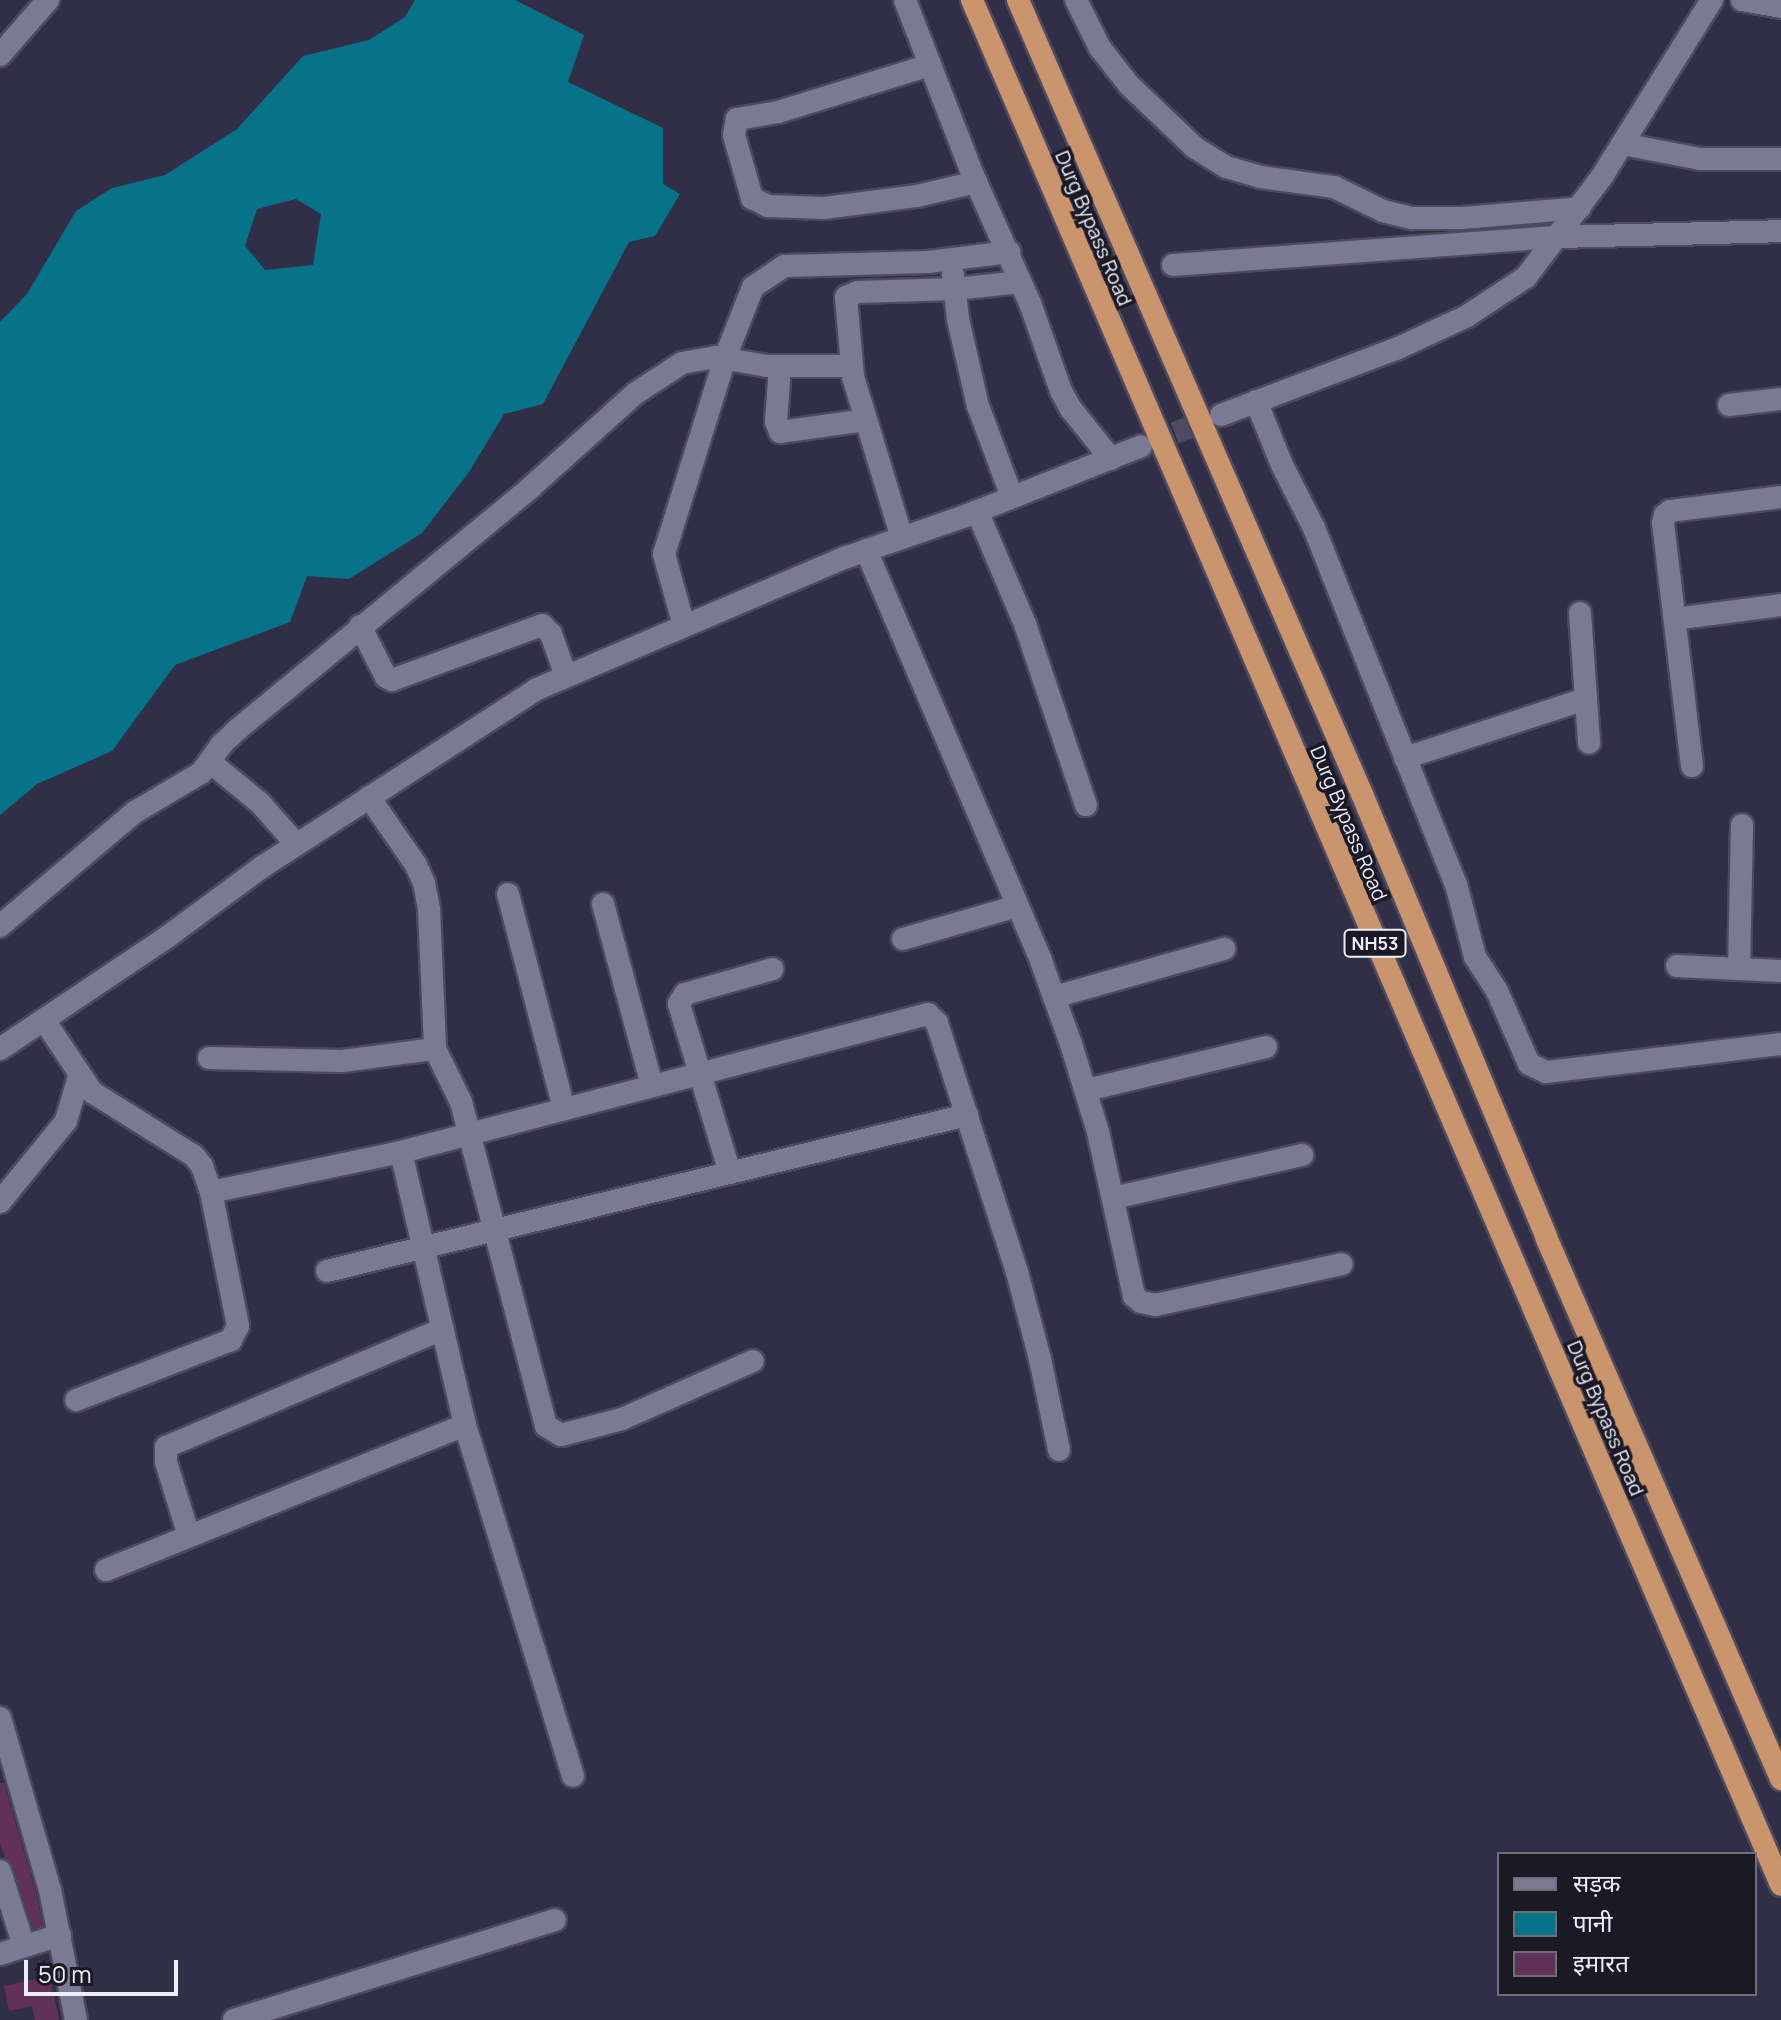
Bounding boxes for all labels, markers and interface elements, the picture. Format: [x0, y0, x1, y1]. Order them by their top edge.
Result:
street label: Durg Bypass Road [1050, 147, 1138, 309]
street label: Durg Bypass Road [1305, 742, 1393, 904]
road number: NH53 [1343, 929, 1407, 957]
street label: Durg Bypass Road [1562, 1337, 1650, 1499]
legend [1497, 1852, 1757, 1996]
text: सड़क [1573, 1866, 1621, 1899]
text: पानी [1573, 1906, 1612, 1939]
scale bar [28, 1944, 182, 1994]
text: इमारत [1573, 1946, 1629, 1979]
text: 50 m [38, 1957, 92, 1990]

